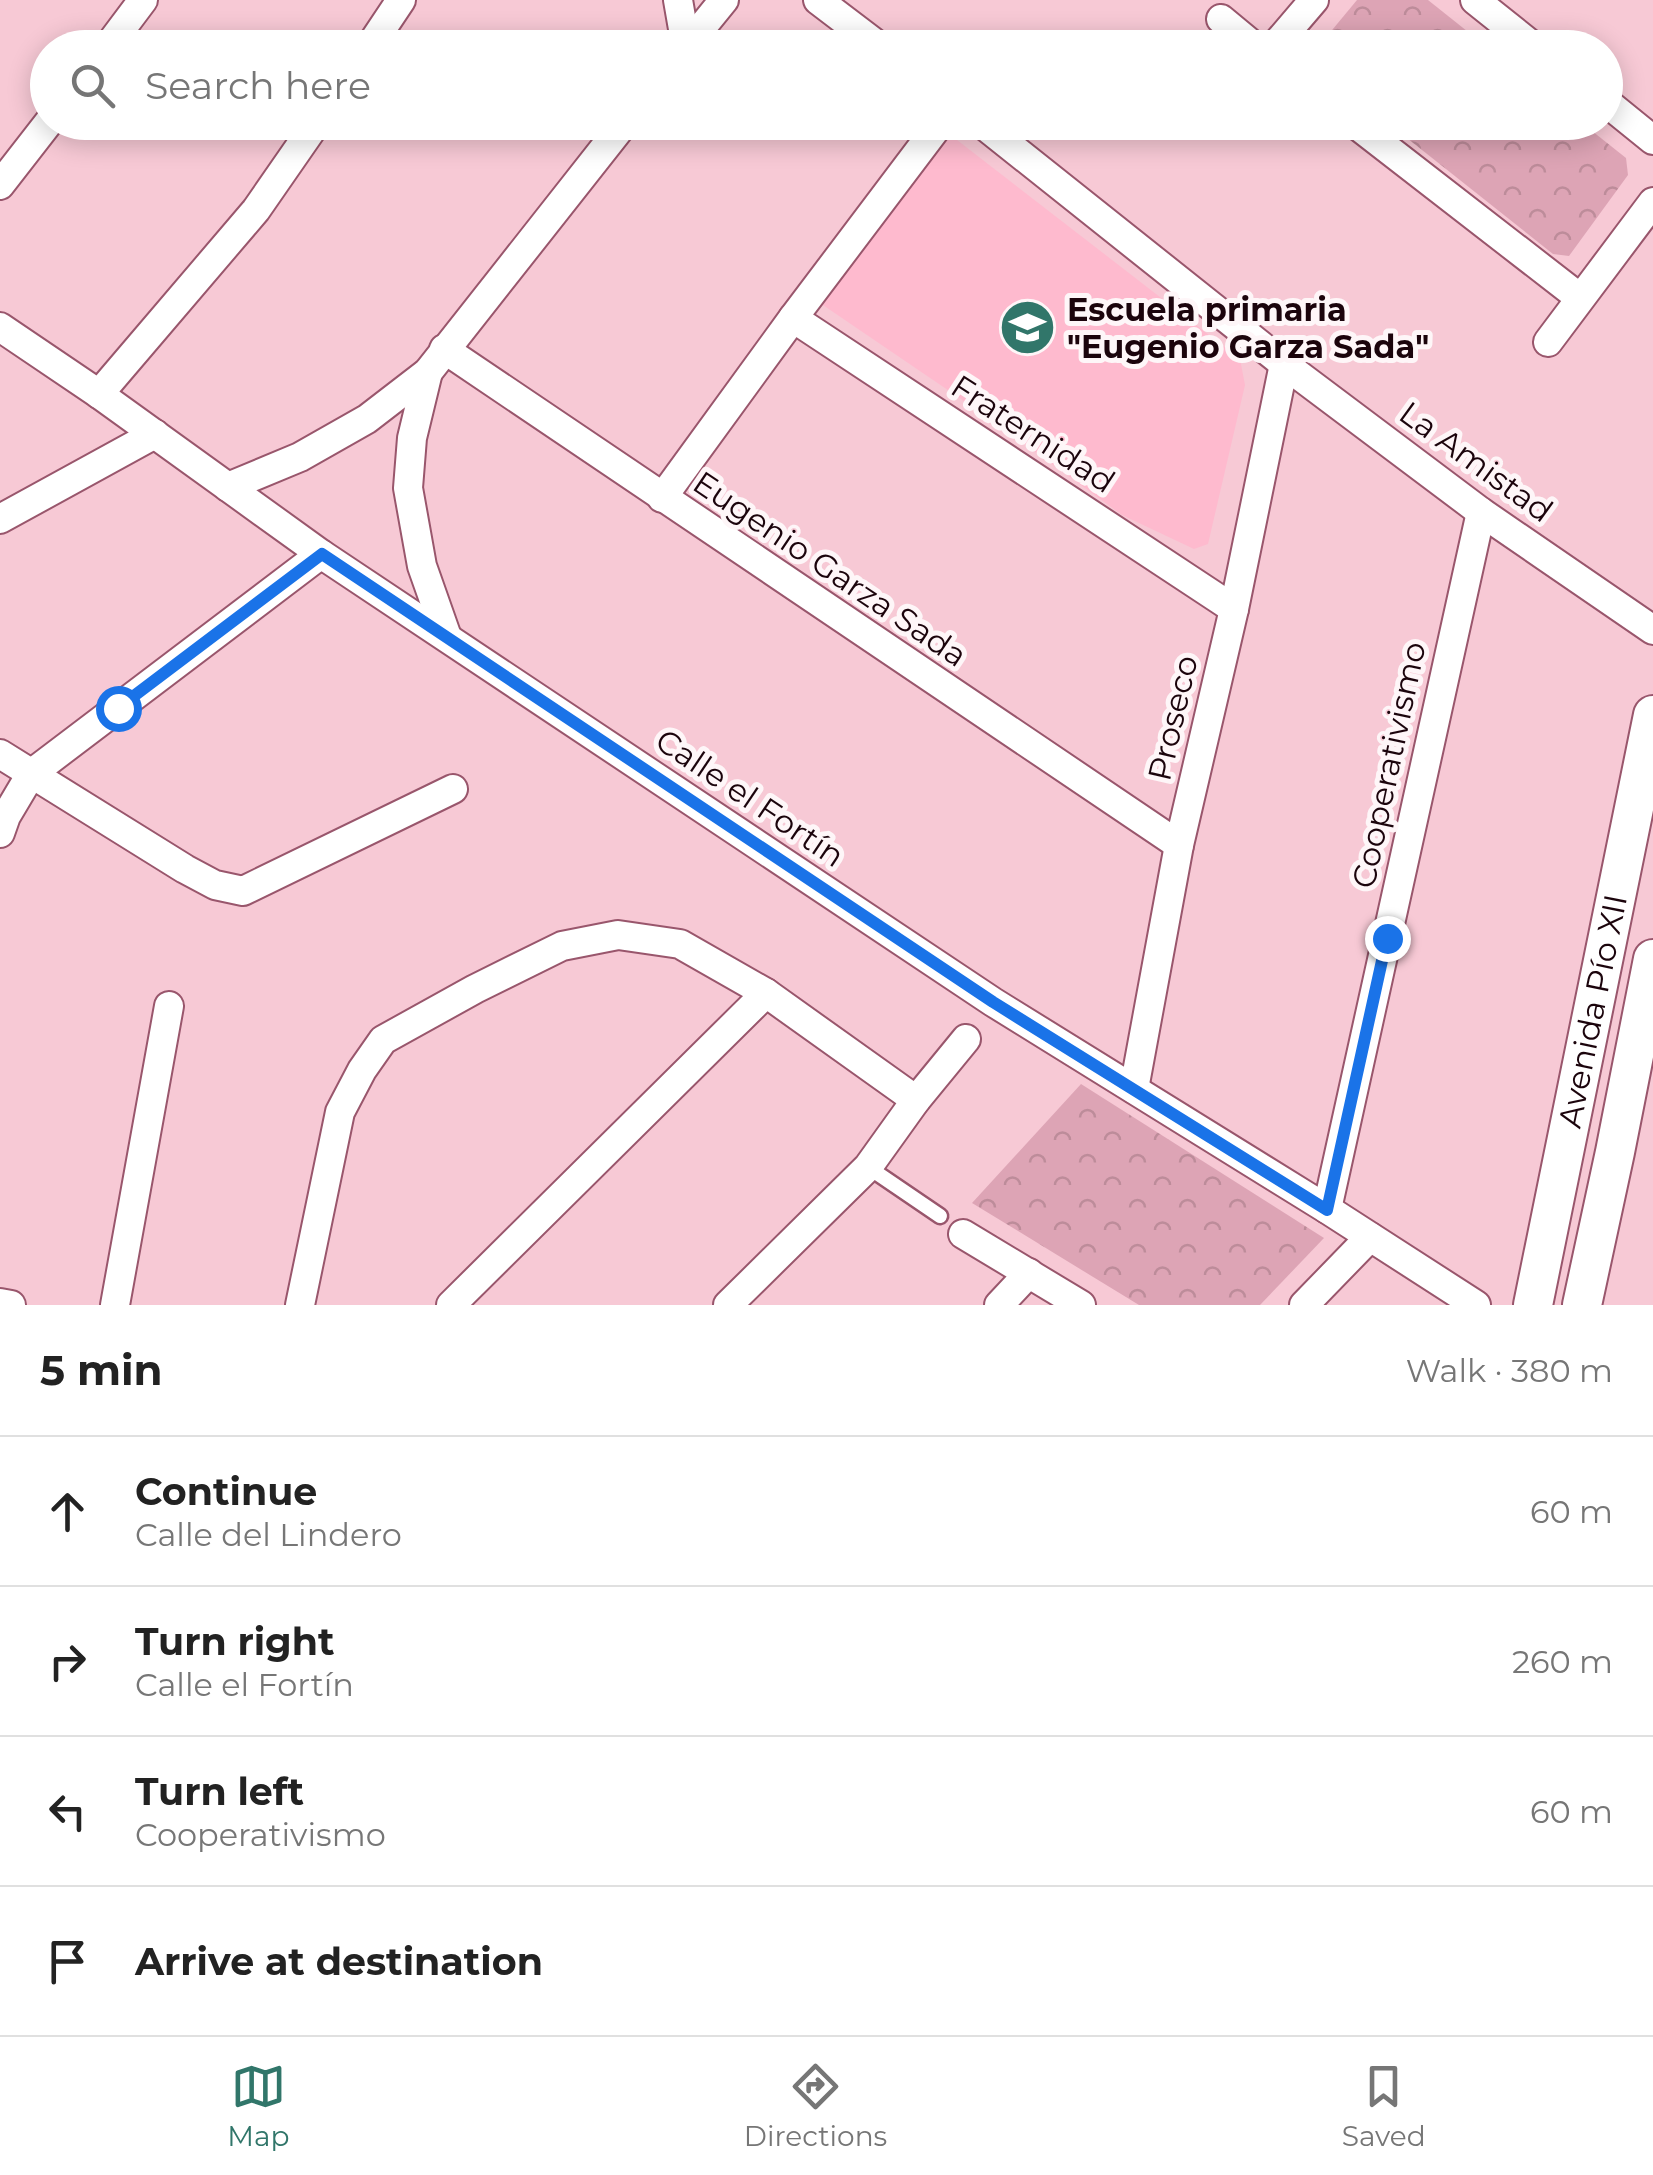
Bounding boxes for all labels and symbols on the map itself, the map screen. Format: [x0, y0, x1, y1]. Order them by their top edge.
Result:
place label: Escuela primaria "Eugenio Garza Sada" [1067, 290, 1429, 366]
school or university icon: Escuela primaria "Eugenio Garza Sada" [998, 298, 1058, 358]
street label: Fraternidad [944, 366, 1122, 501]
street label: La Amistad [1392, 393, 1561, 530]
street label: Eugenio Garza Sada [686, 462, 975, 675]
street label: Cooperativismo [1343, 638, 1434, 892]
street label: Proseco [1139, 651, 1206, 784]
route start [96, 686, 142, 732]
street label: Calle el Fortín [649, 720, 852, 875]
street label: Avenida Pío XII [1550, 891, 1635, 1131]
route end [1365, 916, 1411, 962]

